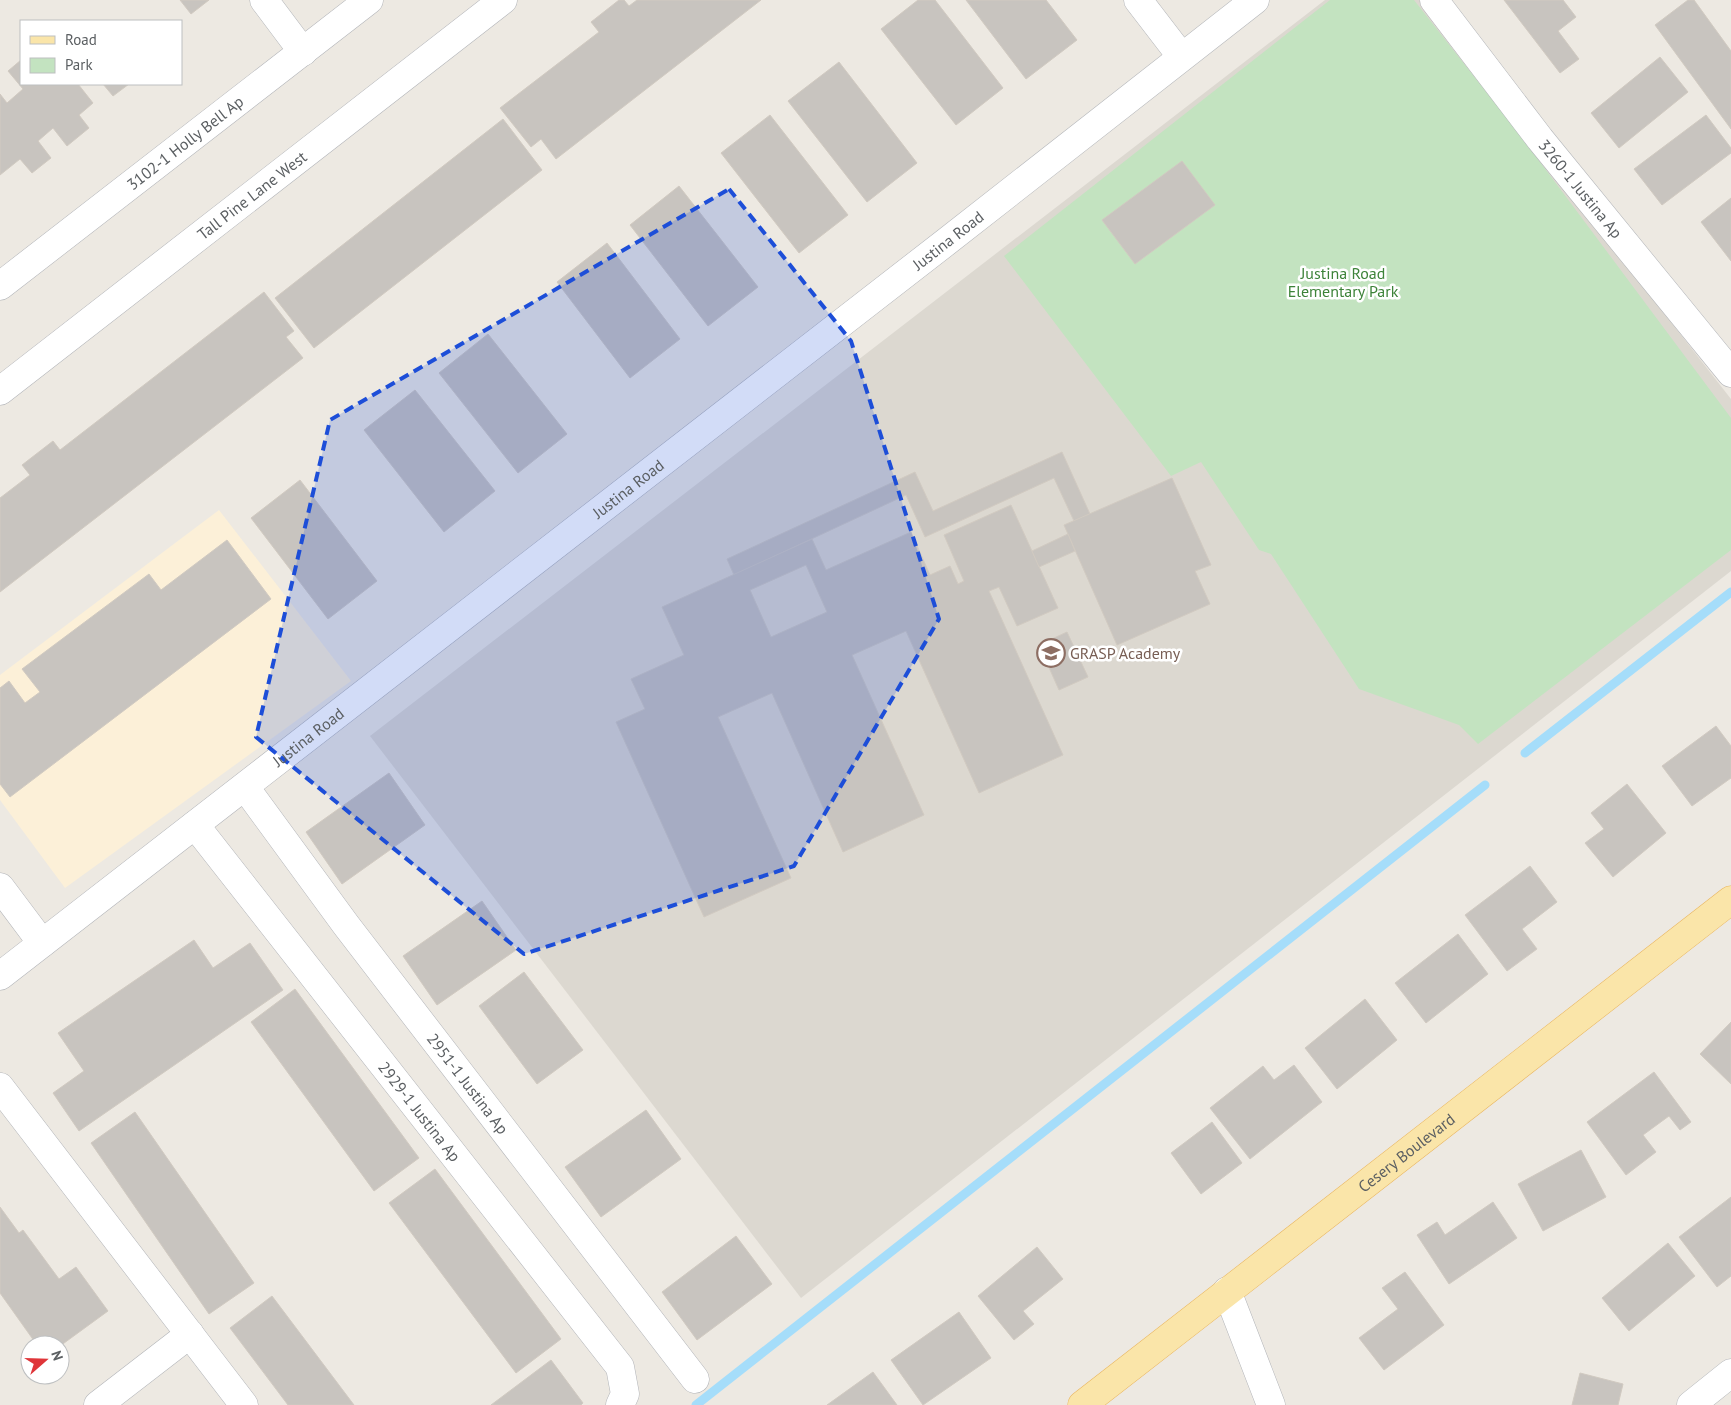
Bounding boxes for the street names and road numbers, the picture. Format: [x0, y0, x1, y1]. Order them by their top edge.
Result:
street label: 3102-1 Holly Bell Ap [123, 91, 247, 194]
street label: 3260-1 Justina Ap [1534, 135, 1627, 242]
street label: Tall Pine Lane West [193, 146, 311, 244]
street label: Justina Road [908, 206, 988, 275]
street label: Justina Road [588, 455, 668, 523]
street label: Justina Road [268, 703, 348, 771]
street label: 2951-1 Justina Ap [423, 1029, 513, 1138]
street label: 2929-1 Justina Ap [374, 1057, 465, 1166]
street label: Cesery Boulevard [1354, 1109, 1459, 1196]

